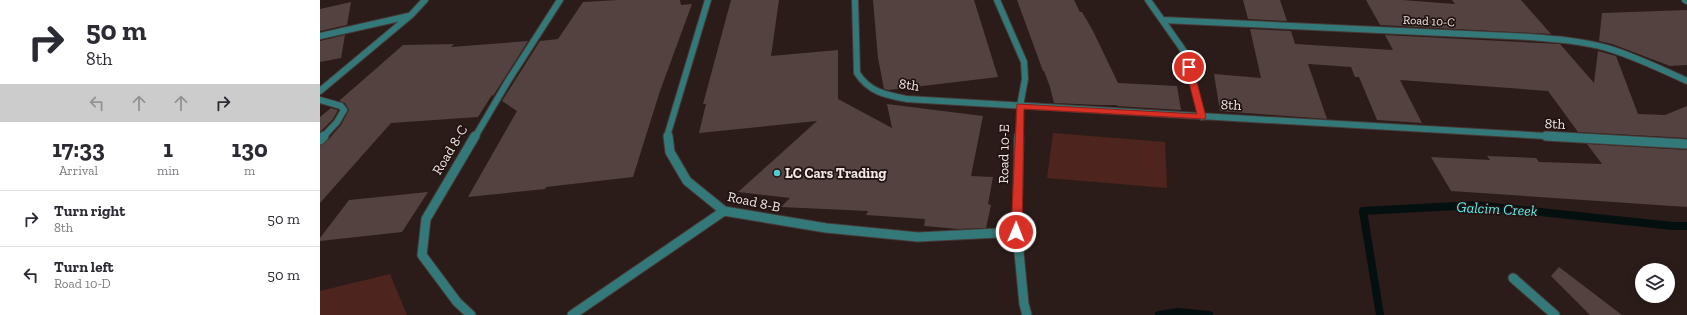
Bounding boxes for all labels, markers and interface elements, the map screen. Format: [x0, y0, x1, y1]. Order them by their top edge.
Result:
street label: Road 10-C [1403, 13, 1456, 29]
text: 50 m [86, 14, 147, 47]
icon: right [20, 16, 72, 68]
text: 8th [86, 48, 112, 70]
pin [1172, 50, 1206, 84]
icon: arrive [1178, 56, 1200, 78]
street label: 8th [898, 75, 921, 95]
icon: left [86, 92, 108, 114]
icon: ahead [128, 92, 150, 114]
icon: ahead [170, 92, 192, 114]
icon: right [212, 92, 234, 114]
street label: 8th [1220, 96, 1242, 114]
street label: 8th [1544, 115, 1566, 133]
street label: Road 8-C [429, 122, 471, 178]
street label: Road 10-E [995, 124, 1013, 184]
text: 17:33 [52, 134, 105, 163]
text: 1 [163, 134, 173, 163]
text: 130 [231, 134, 268, 163]
text: Arrival [59, 163, 98, 178]
text: min [157, 163, 179, 178]
text: m [244, 163, 255, 178]
place label: LC Cars Trading [785, 165, 887, 182]
marker: LC Cars Trading [772, 168, 782, 178]
street label: Road 8-B [726, 188, 782, 216]
water label: Galcim Creek [1456, 198, 1538, 220]
text: Turn right [54, 202, 125, 220]
icon: right [20, 208, 42, 230]
text: 50 m [267, 210, 300, 228]
position arrow [995, 211, 1037, 253]
text: 8th [54, 220, 73, 235]
text: Turn left [54, 258, 114, 276]
map controls [1635, 263, 1675, 303]
button: layers [1635, 263, 1675, 303]
icon: left [20, 264, 42, 286]
text: 50 m [267, 266, 300, 284]
text: Road 10-D [54, 276, 111, 291]

